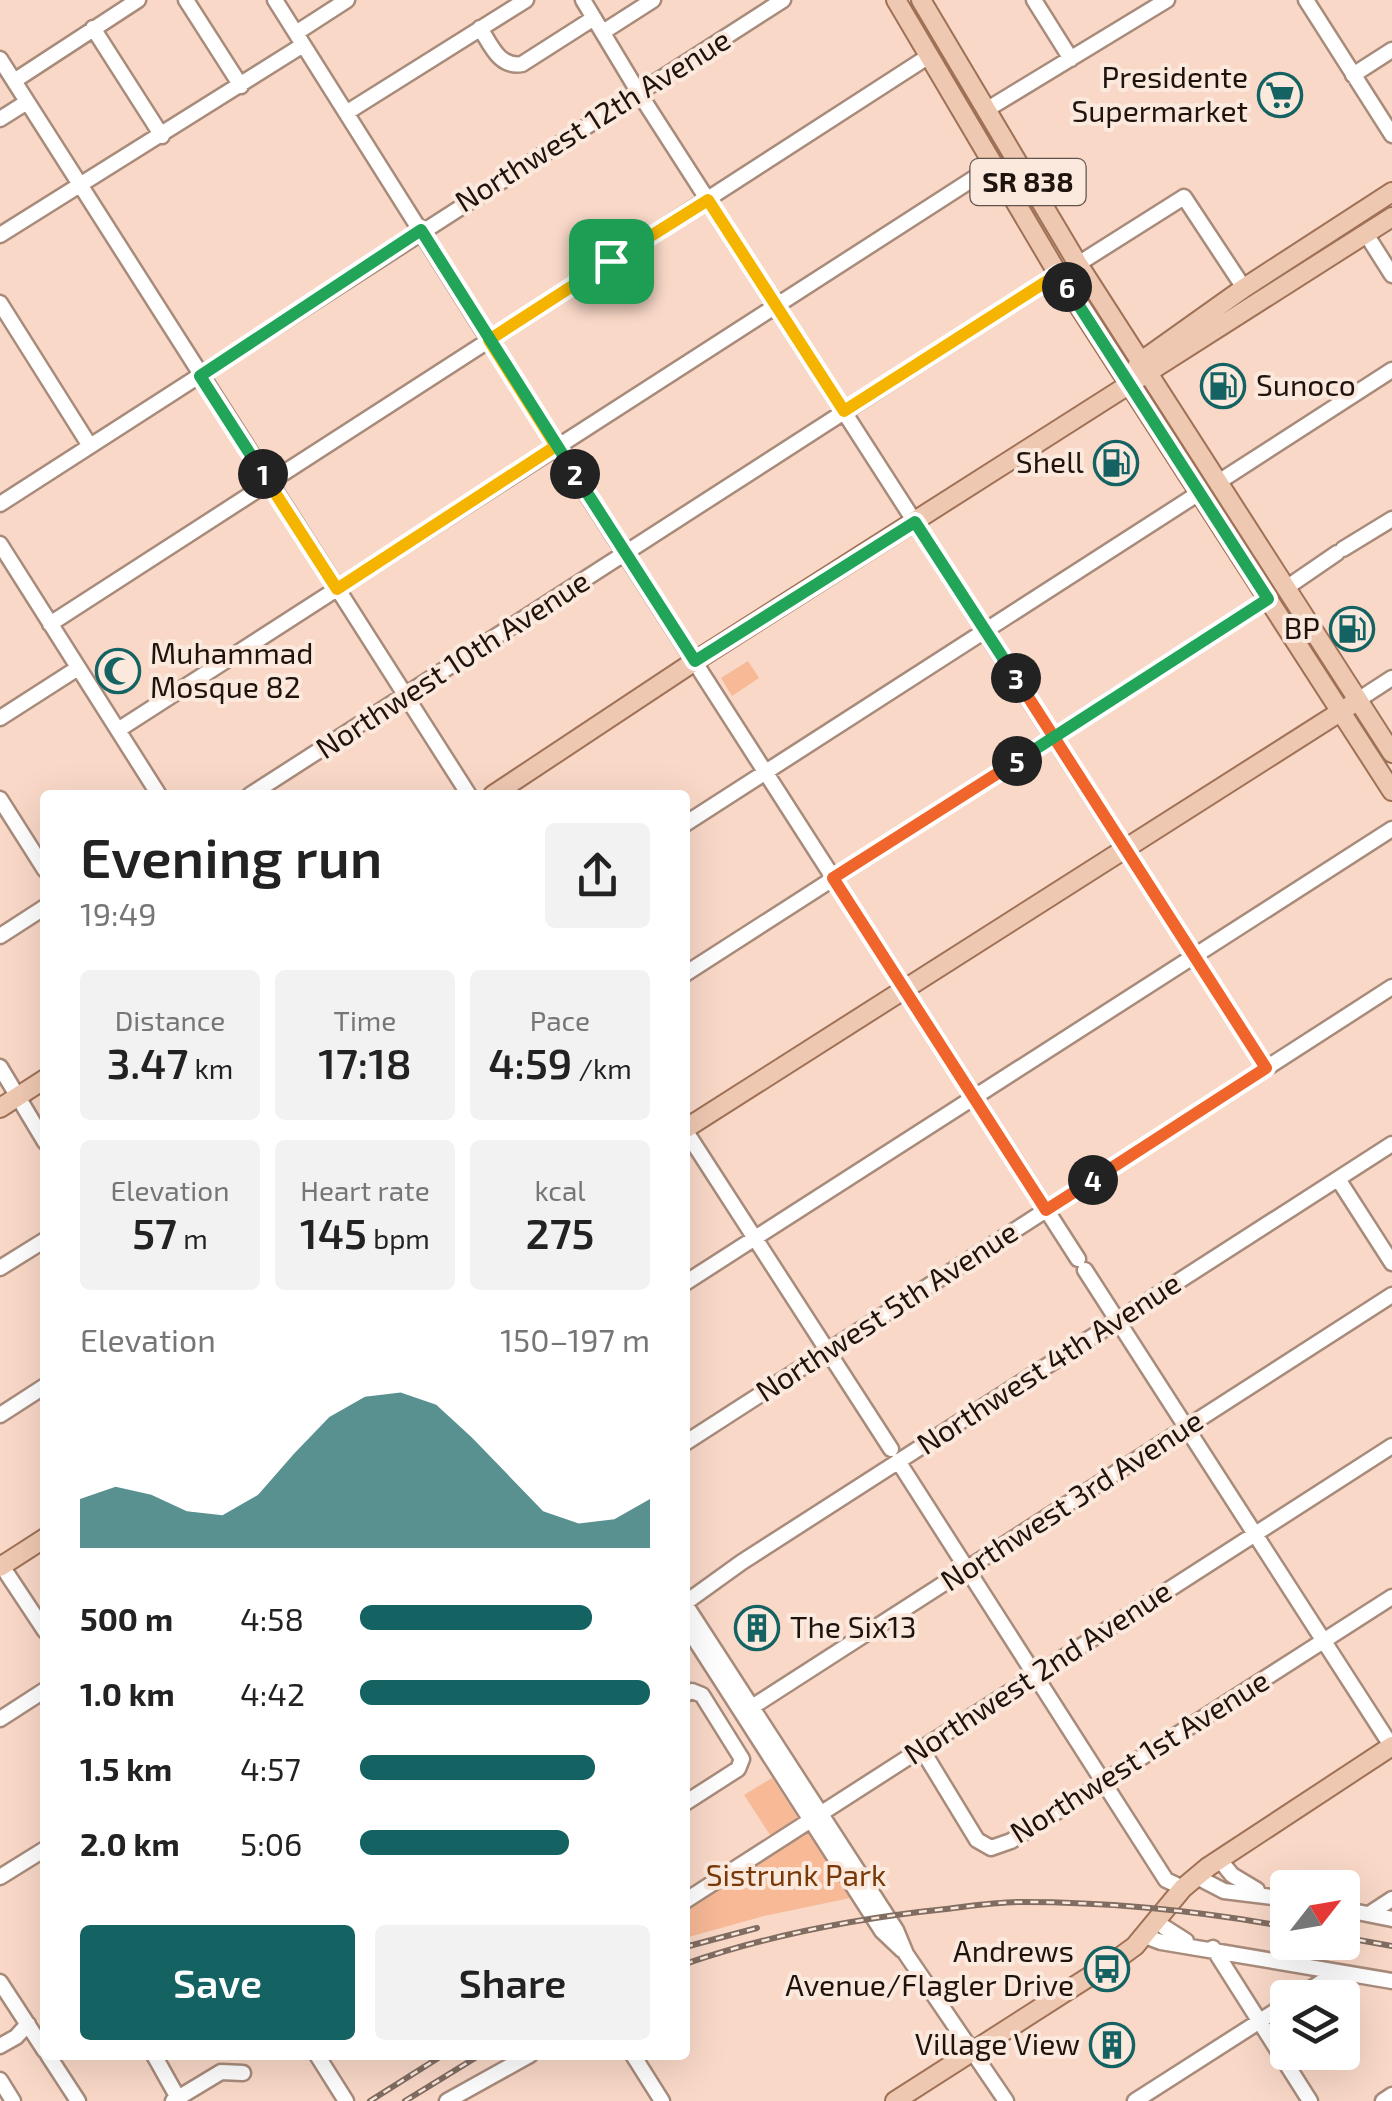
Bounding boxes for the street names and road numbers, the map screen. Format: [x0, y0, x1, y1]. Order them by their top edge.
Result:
street label: Northwest 12th Avenue [448, 20, 736, 219]
road number: SR 838 [970, 159, 1086, 205]
street label: Northwest 10th Avenue [309, 561, 595, 765]
street label: Northwest 5th Avenue [748, 1212, 1023, 1408]
street label: Northwest 4th Avenue [909, 1264, 1186, 1461]
street label: Northwest 3rd Avenue [933, 1401, 1209, 1598]
street label: Northwest 2nd Avenue [897, 1571, 1177, 1771]
street label: Northwest 1st Avenue [1003, 1661, 1275, 1850]

